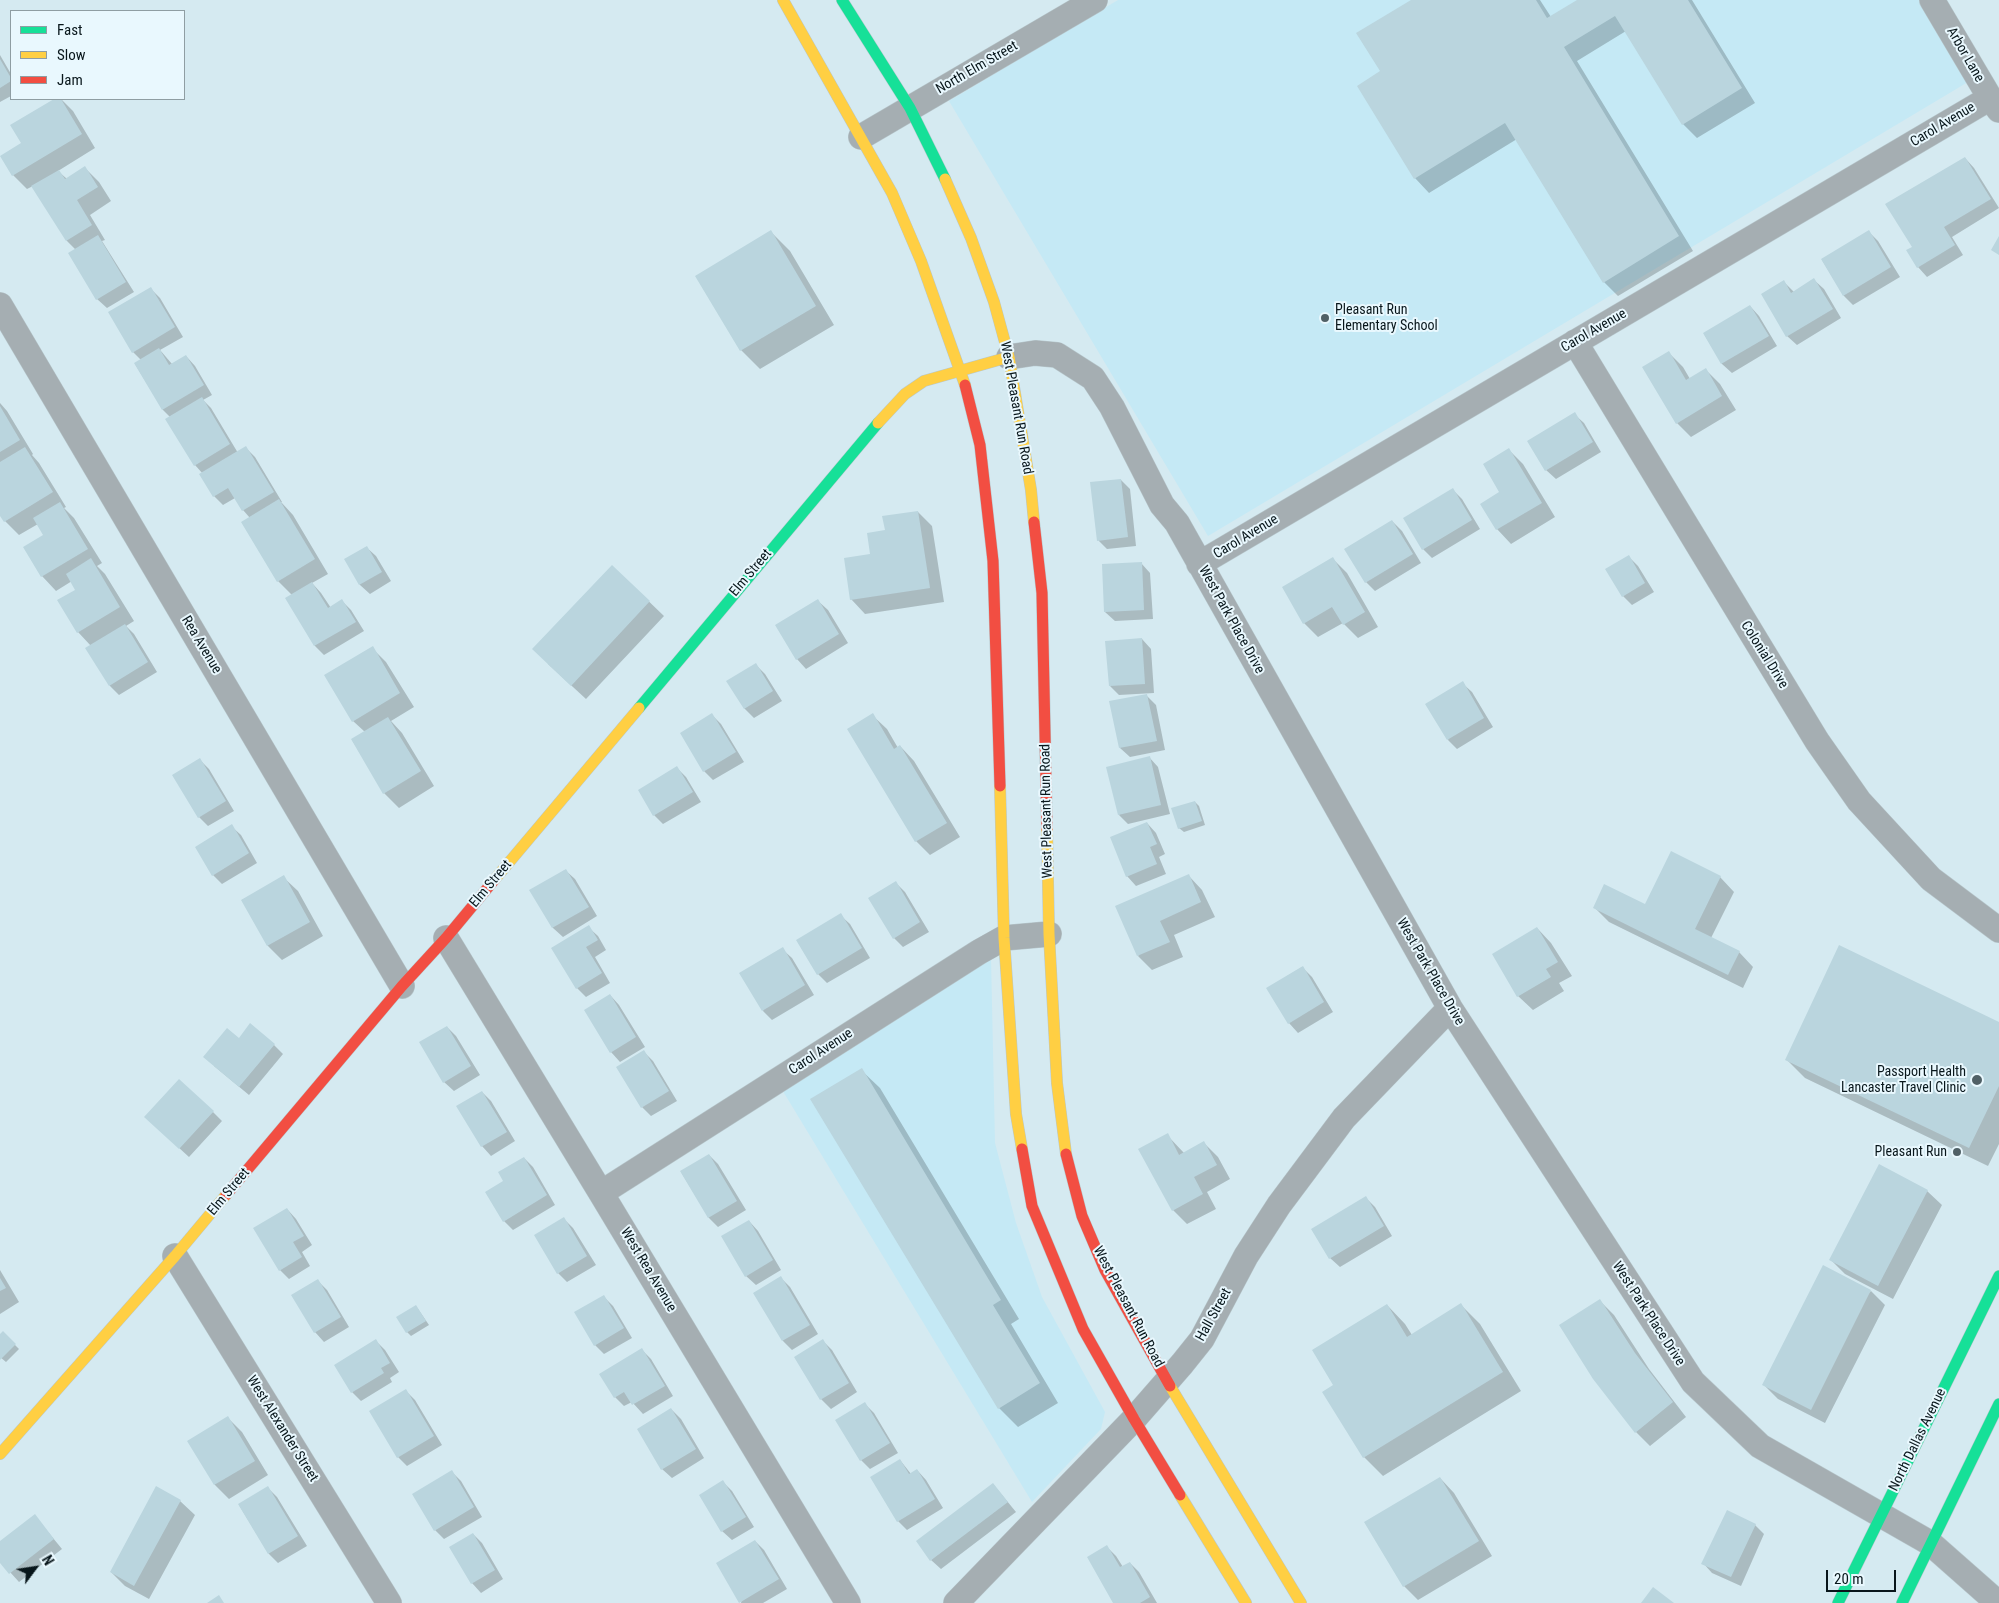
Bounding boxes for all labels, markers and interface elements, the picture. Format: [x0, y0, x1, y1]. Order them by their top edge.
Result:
legend [10, 10, 185, 100]
text: Fast [57, 21, 82, 39]
street label: Arbor Lane [1943, 25, 1987, 85]
street label: North Elm Street [933, 38, 1021, 98]
text: Slow [57, 46, 86, 64]
text: Jam [57, 71, 83, 89]
street label: Carol Avenue [1908, 99, 1978, 151]
place label: Pleasant Run Elementary School [1335, 302, 1438, 334]
street label: Carol Avenue [1558, 306, 1630, 356]
marker: Pleasant Run Elementary School [1319, 312, 1331, 324]
street label: West Pleasant Run Road [996, 340, 1036, 476]
street label: Carol Avenue [1211, 511, 1281, 563]
street label: Elm Street [726, 546, 776, 600]
street label: West Park Place Drive [1194, 563, 1268, 677]
street label: Rea Avenue [177, 613, 225, 677]
street label: Colonial Drive [1737, 618, 1791, 692]
street label: West Pleasant Run Road [1037, 744, 1057, 878]
street label: Elm Street [466, 857, 516, 911]
street label: West Park Place Drive [1393, 915, 1467, 1029]
street label: Carol Avenue [786, 1025, 856, 1079]
place label: Passport Health Lancaster Travel Clinic [1841, 1064, 1966, 1096]
marker: Passport Health Lancaster Travel Clinic [1970, 1073, 1984, 1087]
place label: Pleasant Run [1875, 1144, 1947, 1160]
marker: Pleasant Run [1951, 1146, 1963, 1158]
street label: Elm Street [204, 1165, 254, 1219]
street label: West Rea Avenue [616, 1225, 680, 1315]
street label: West Pleasant Run Road [1089, 1244, 1167, 1370]
street label: West Park Place Drive [1608, 1259, 1688, 1369]
street label: Hall Street [1193, 1286, 1235, 1344]
street label: West Alexander Street [243, 1373, 321, 1485]
street label: North Dallas Avenue [1886, 1386, 1950, 1494]
north arrow [10, 1543, 60, 1593]
text: N [39, 1552, 57, 1568]
scale bar [1829, 1560, 1899, 1592]
text: 20 m [1834, 1570, 1864, 1588]

